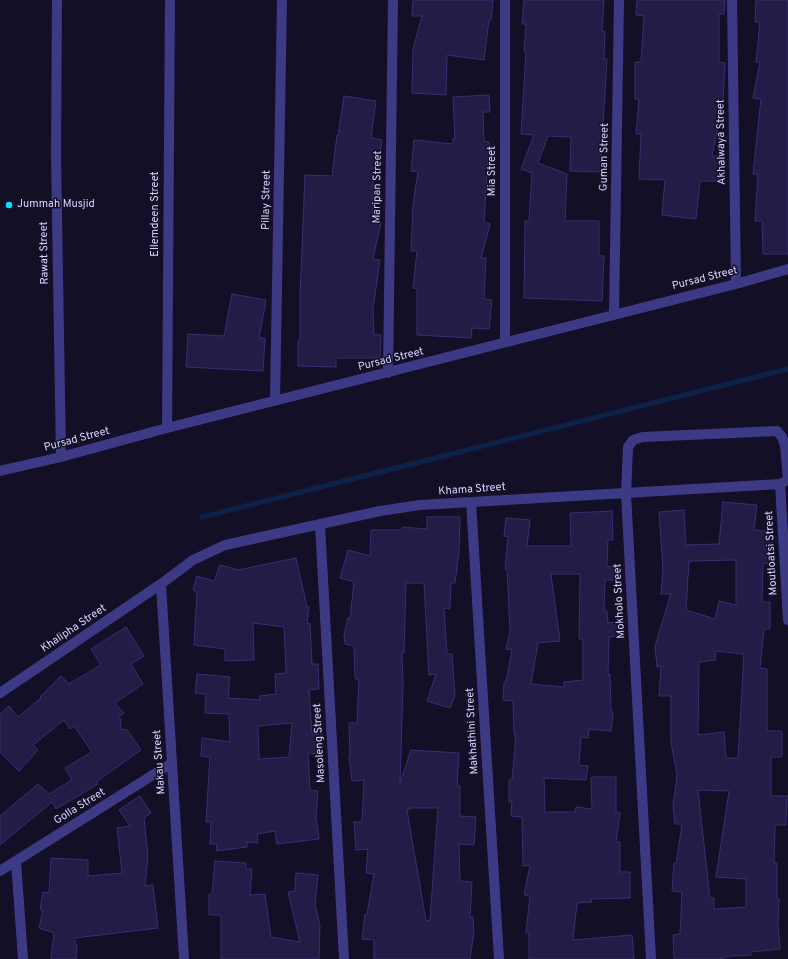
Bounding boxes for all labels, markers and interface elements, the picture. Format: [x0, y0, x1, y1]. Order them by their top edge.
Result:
street label: Akhalwaya Street [715, 99, 729, 185]
street label: Guman Street [598, 123, 612, 191]
street label: Mia Street [486, 146, 500, 196]
street label: Maripan Street [371, 150, 385, 224]
street label: Pillay Street [260, 170, 274, 230]
street label: Ellemdeen Street [149, 171, 163, 257]
place label: Jummah Musjid [17, 198, 95, 212]
marker: Jummah Musjid [4, 200, 14, 210]
street label: Rawat Street [38, 221, 52, 285]
street label: Pursad Street [671, 264, 739, 294]
street label: Pursad Street [357, 345, 425, 375]
street label: Pursad Street [43, 425, 111, 455]
street label: Khama Street [438, 481, 506, 499]
street label: Moutloatsi Street [763, 510, 781, 596]
street label: Mokholo Street [611, 563, 629, 639]
street label: Khalipha Street [39, 602, 109, 656]
street label: Makhathini Street [464, 687, 482, 775]
street label: Masoleng Street [311, 703, 329, 783]
street label: Makau Street [151, 729, 169, 795]
street label: Golla Street [52, 786, 108, 828]

